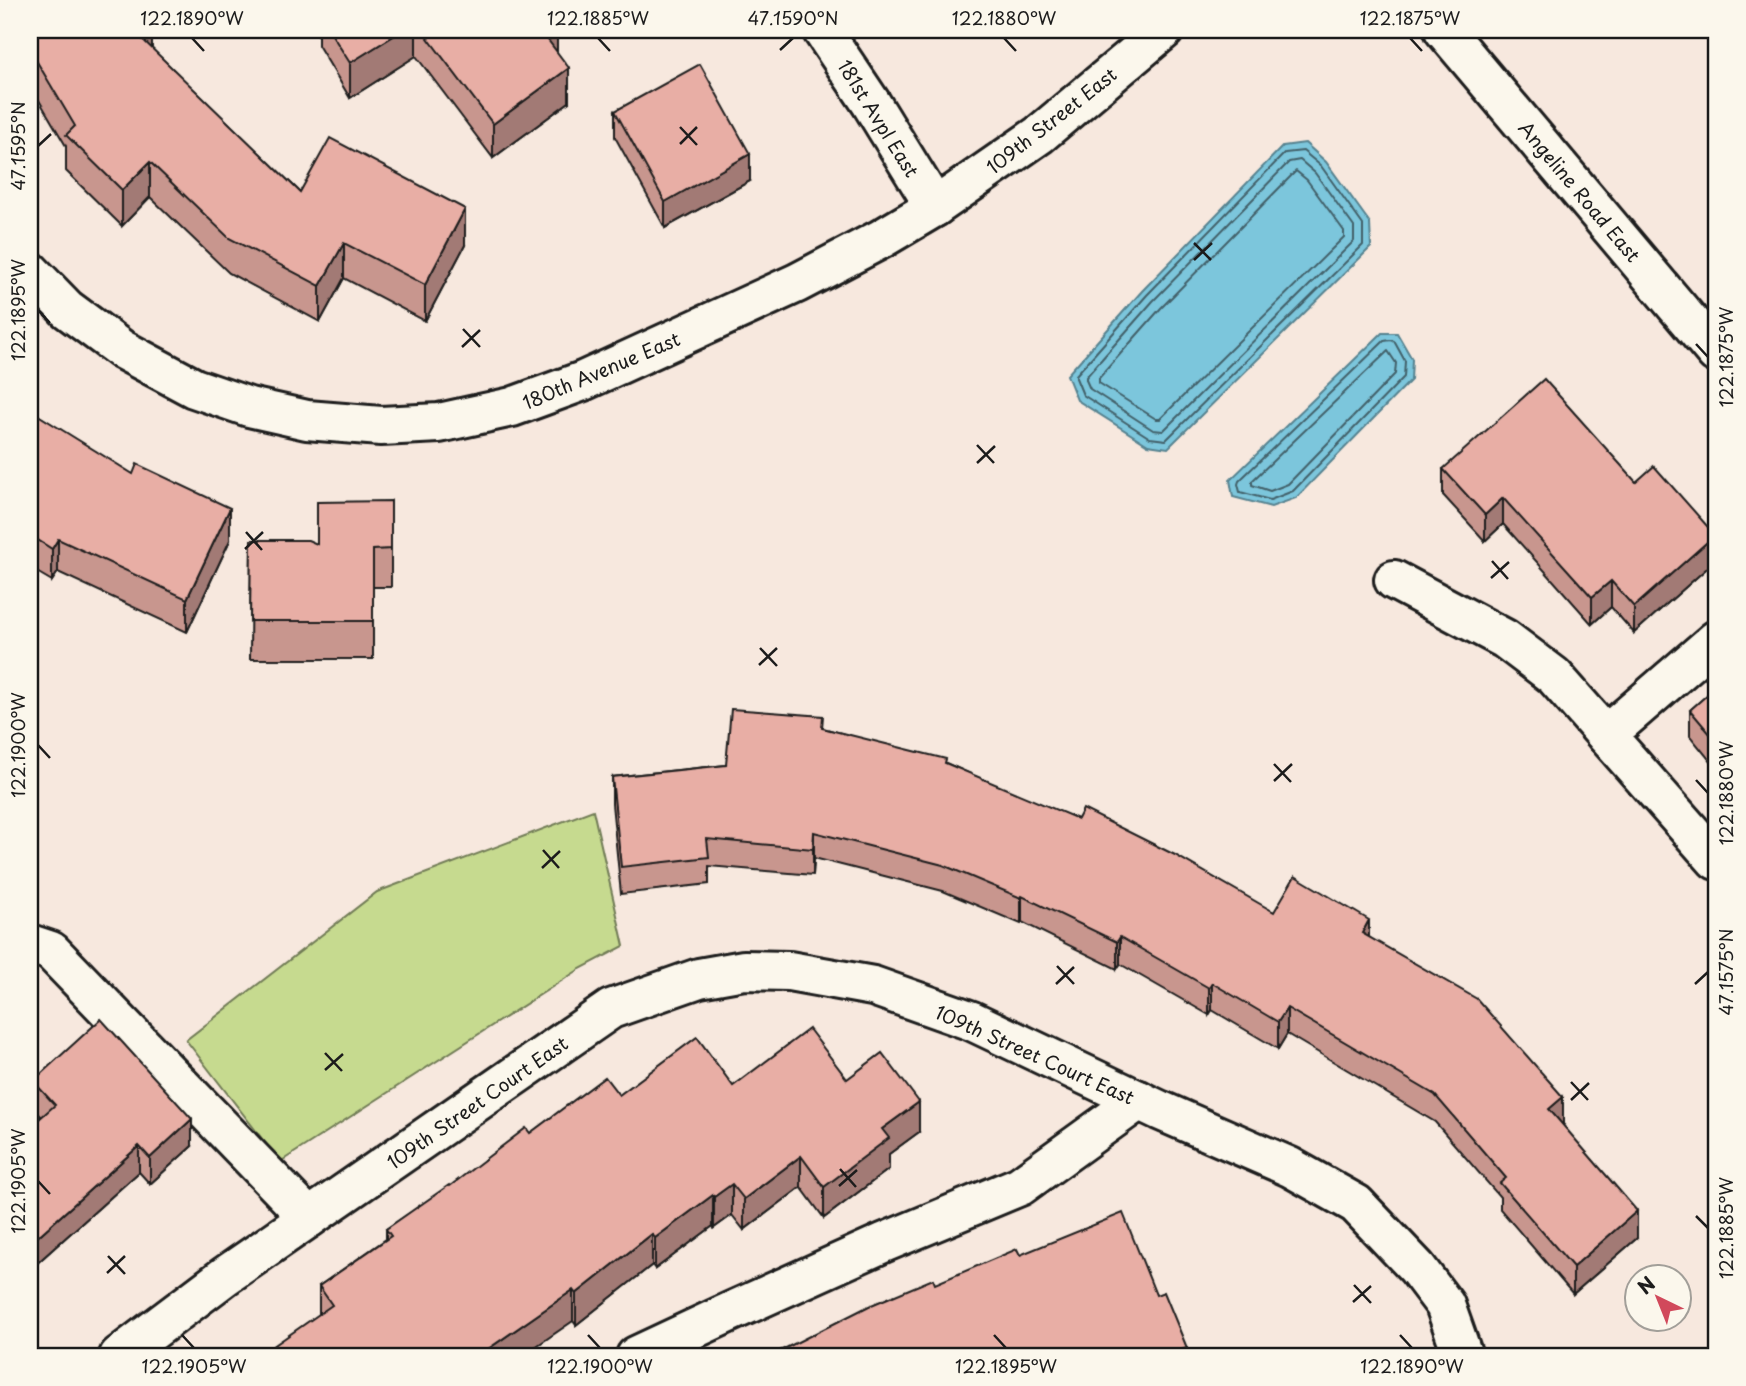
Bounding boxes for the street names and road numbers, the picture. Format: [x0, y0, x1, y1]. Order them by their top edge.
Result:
street label: 181st Avpl East [832, 54, 927, 183]
street label: 109th Street East [980, 60, 1122, 180]
street label: Angeline Road East [1513, 114, 1648, 268]
street label: 180th Avenue East [518, 324, 685, 416]
street label: 109th Street Court East [931, 997, 1139, 1111]
street label: 109th Street Court East [381, 1029, 574, 1175]

